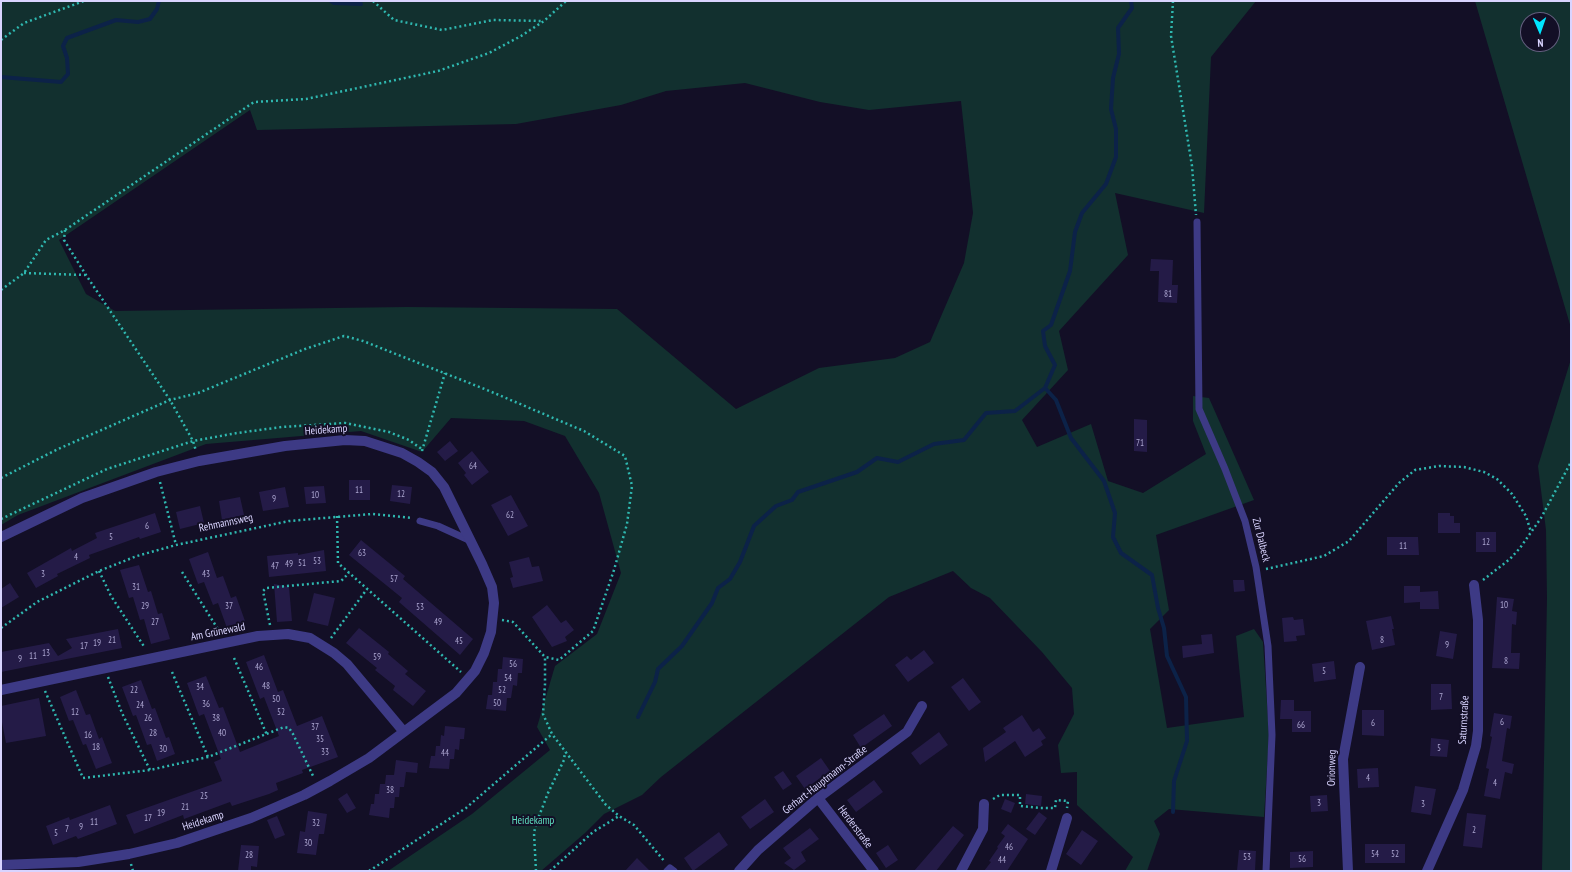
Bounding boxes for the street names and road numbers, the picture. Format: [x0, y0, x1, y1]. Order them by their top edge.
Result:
street label: Heidekamp [304, 422, 348, 438]
street label: Rehmannsweg [198, 511, 254, 535]
street label: Zur Dalbeck [1249, 517, 1273, 563]
street label: Am Grünewald [190, 620, 246, 644]
street label: Saturnstraße [1456, 695, 1472, 745]
street label: Gerhart-Hauptmann-Straße [780, 743, 870, 817]
street label: Orionweg [1325, 750, 1339, 786]
street label: Herderstraße [835, 803, 875, 851]
street label: Heidekamp [181, 808, 225, 834]

